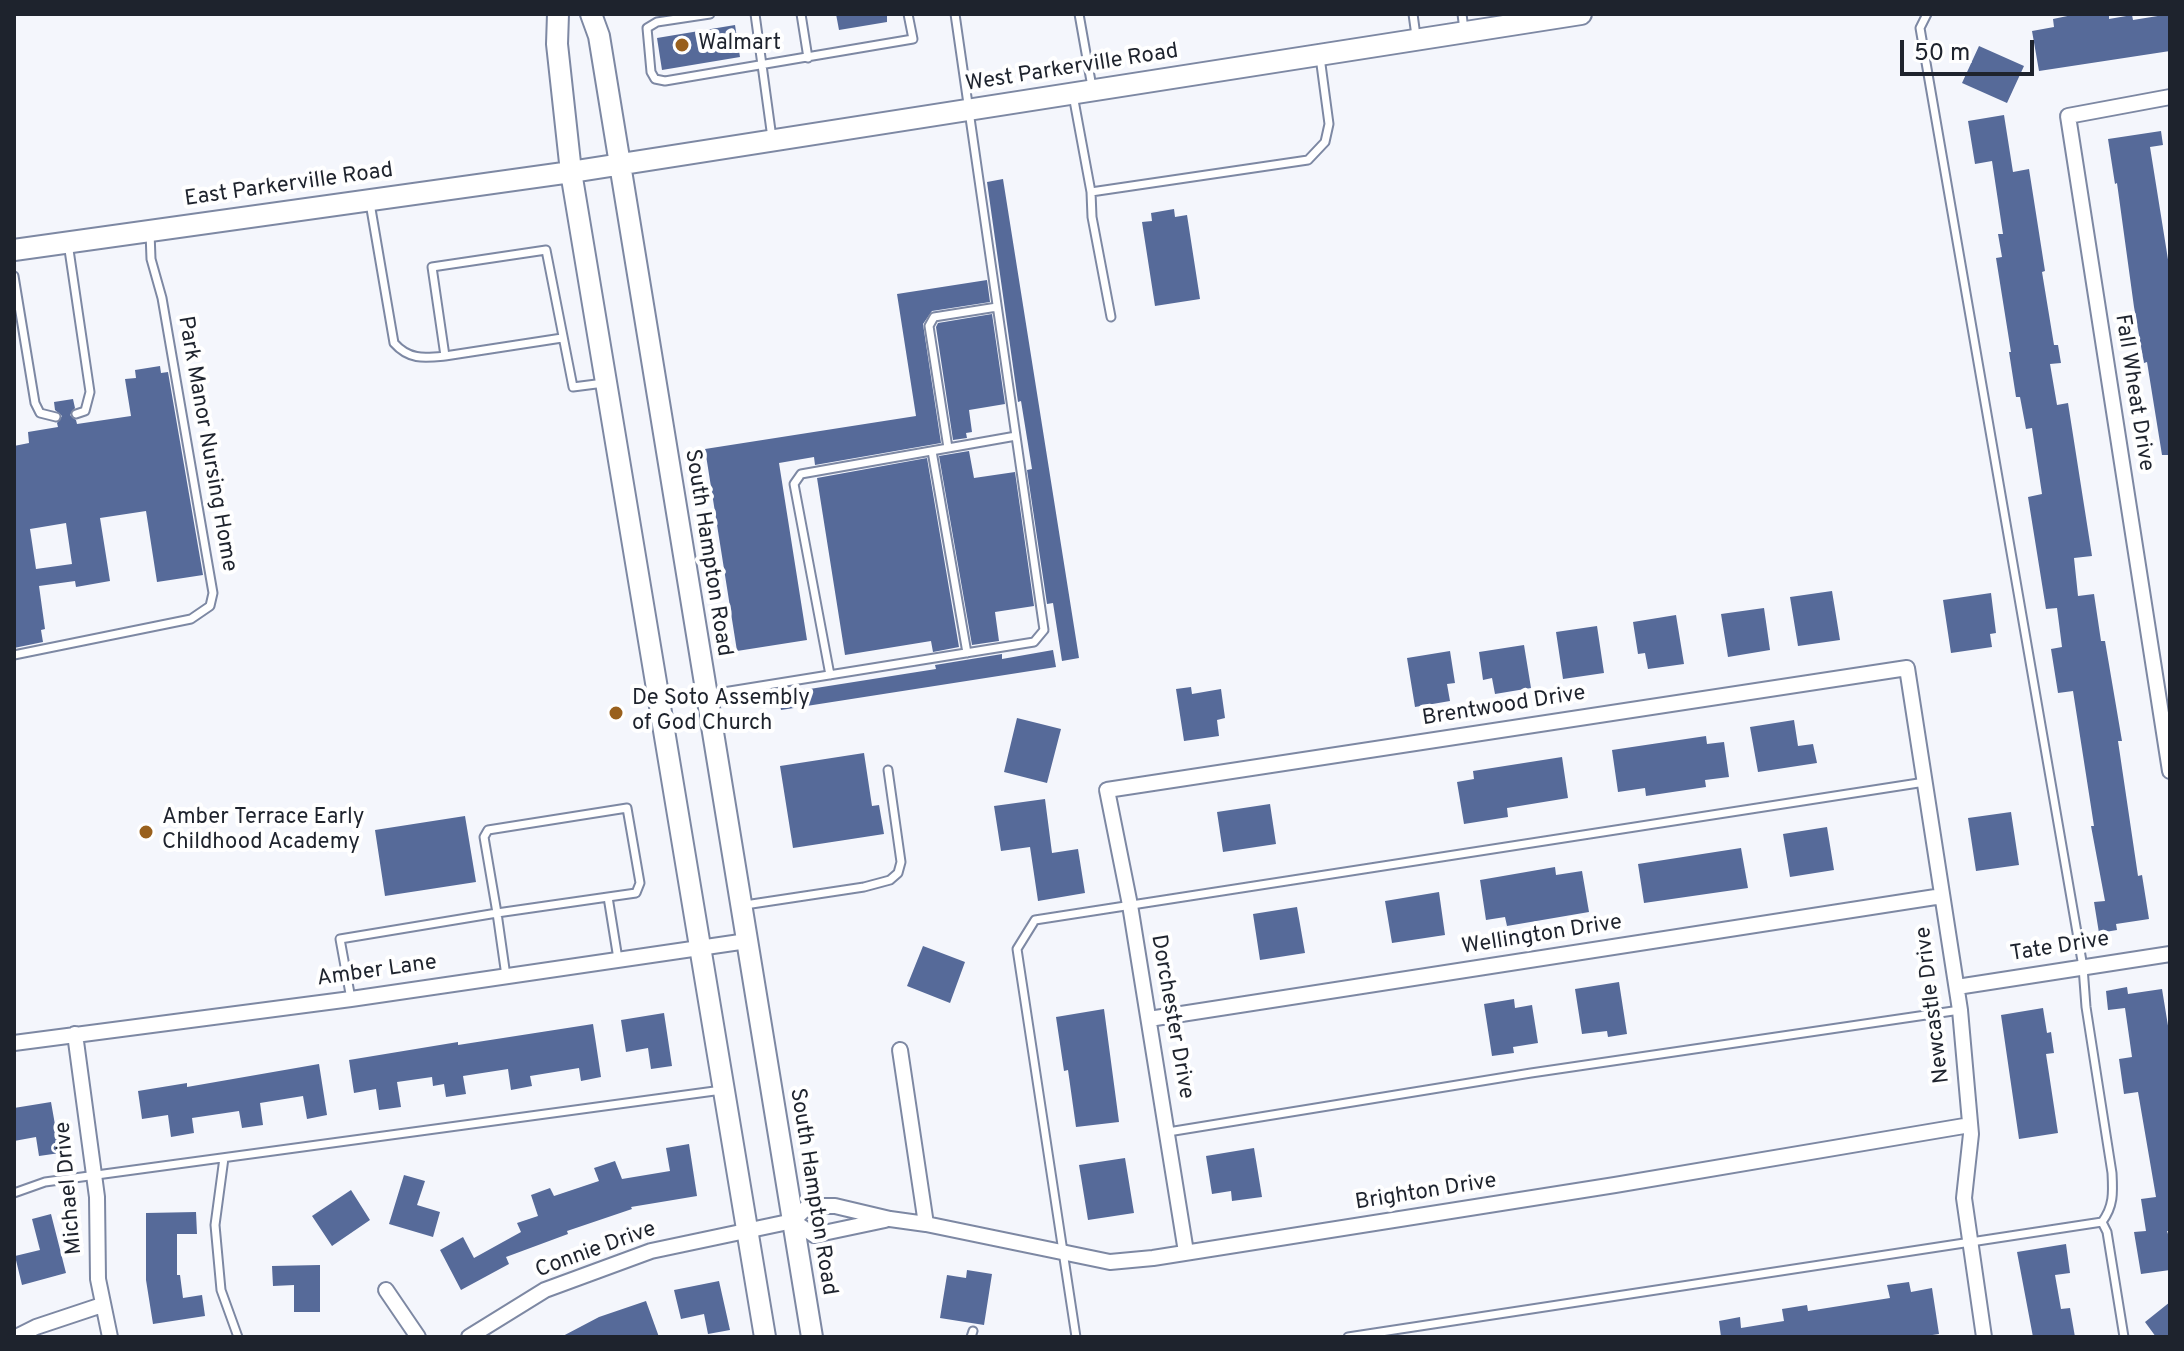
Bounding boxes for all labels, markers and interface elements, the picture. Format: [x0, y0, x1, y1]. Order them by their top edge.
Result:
scale bar [1904, 24, 2038, 74]
place label: Walmart [698, 32, 781, 58]
marker: Walmart [673, 36, 691, 54]
street label: West Parkerville Road [964, 39, 1180, 99]
text: 50 m [1914, 39, 1970, 69]
street label: East Parkerville Road [183, 158, 395, 214]
street label: Fall Wheat Drive [2108, 313, 2158, 473]
street label: Park Manor Nursing Home [171, 314, 241, 574]
street label: South Hampton Road [678, 448, 736, 658]
street label: Brentwood Drive [1420, 681, 1588, 733]
place label: De Soto Assembly of God Church [632, 687, 810, 738]
marker: De Soto Assembly of God Church [607, 704, 625, 722]
place label: Amber Terrace Early Childhood Academy [162, 806, 364, 858]
marker: Amber Terrace Early Childhood Academy [137, 823, 155, 841]
street label: Wellington Drive [1460, 910, 1624, 962]
street label: Newcastle Drive [1911, 925, 1957, 1085]
street label: Tate Drive [2009, 927, 2111, 969]
street label: Dorchester Drive [1144, 933, 1198, 1101]
street label: Amber Lane [315, 951, 439, 993]
street label: South Hampton Road [783, 1087, 841, 1297]
street label: Michael Drive [51, 1120, 89, 1256]
street label: Brighton Drive [1353, 1169, 1499, 1217]
street label: Connie Drive [532, 1217, 660, 1285]

